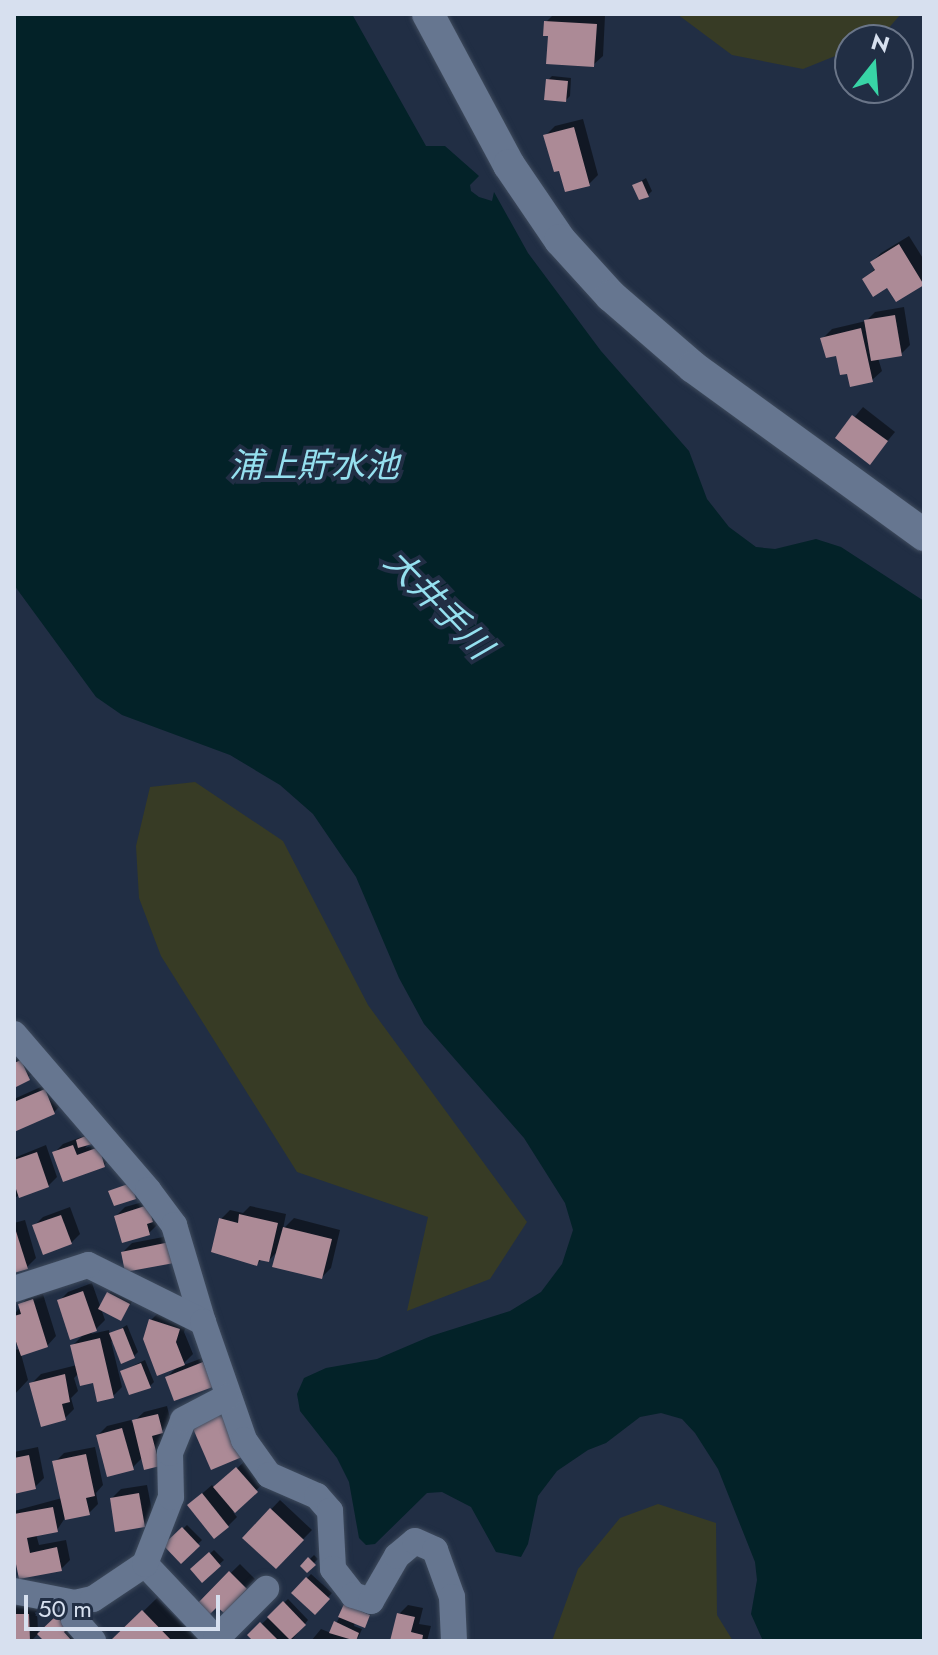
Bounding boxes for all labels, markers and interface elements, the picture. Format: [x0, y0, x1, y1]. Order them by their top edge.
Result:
north arrow [834, 24, 914, 104]
text: N [867, 25, 893, 61]
water label: 浦上貯水池 [229, 446, 399, 486]
water label: 大井手川 [376, 541, 500, 667]
scale bar [28, 1579, 224, 1629]
text: 50 m [38, 1591, 92, 1626]

